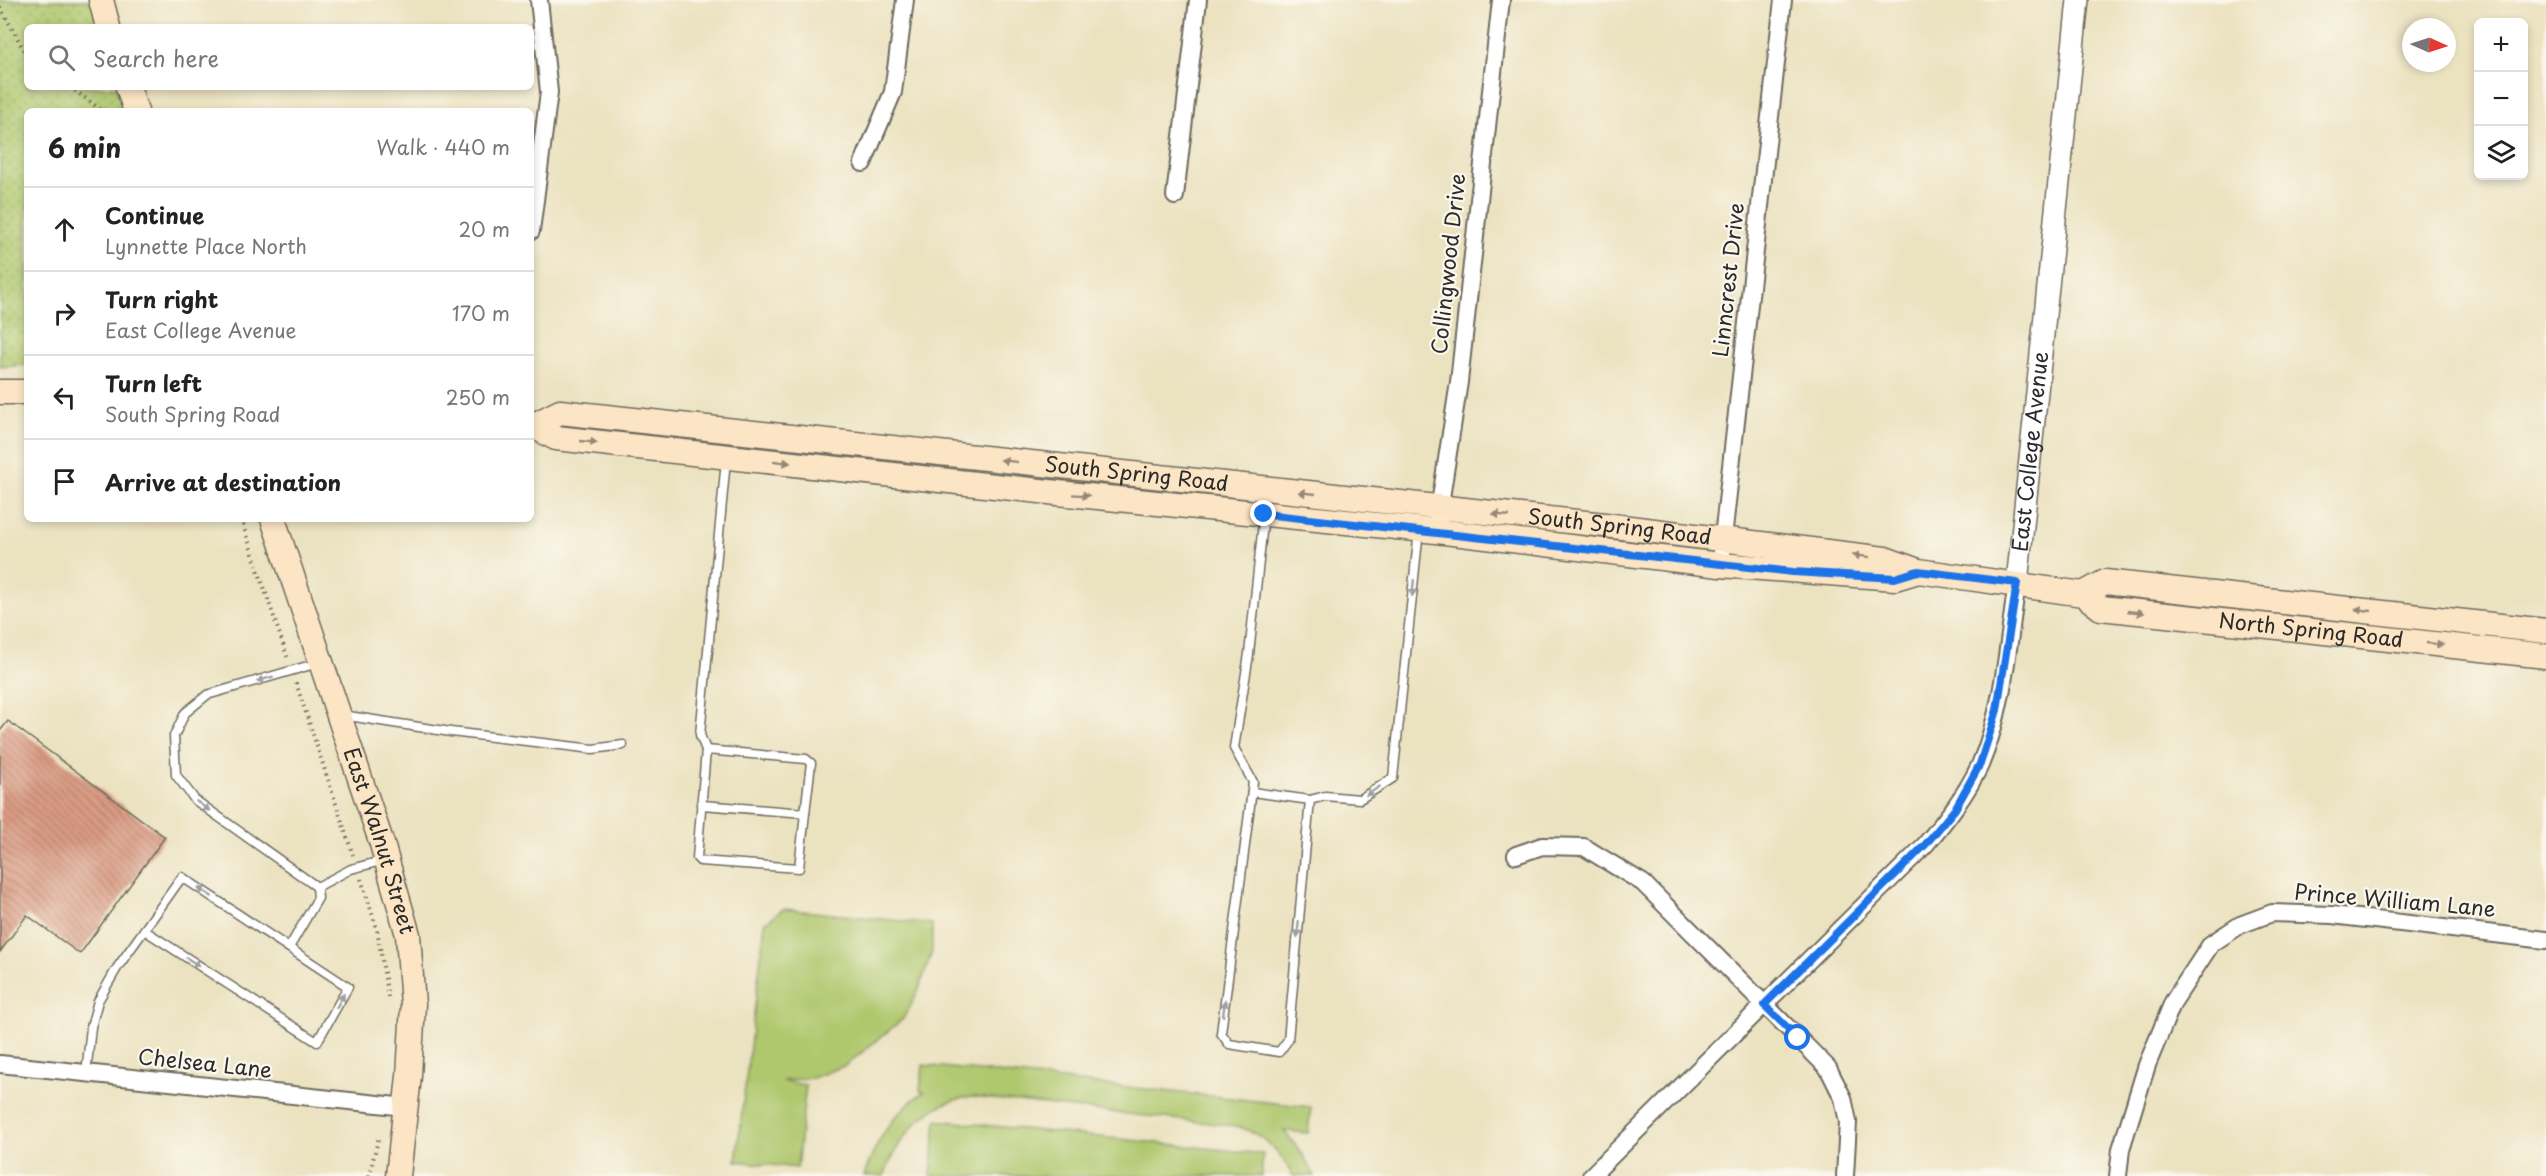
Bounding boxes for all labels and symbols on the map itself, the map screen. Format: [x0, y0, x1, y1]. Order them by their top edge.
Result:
north arrow [2402, 18, 2456, 72]
street label: Collingwood Drive [1422, 172, 1472, 356]
street label: Linncrest Drive [1703, 201, 1751, 358]
street label: East College Avenue [2002, 350, 2055, 553]
one-way arrow [579, 437, 598, 446]
street label: South Spring Road [1043, 447, 1230, 498]
one-way arrow [999, 457, 1018, 466]
one-way arrow [773, 458, 792, 467]
one-way arrow [1297, 488, 1316, 498]
one-way arrow [1071, 490, 1090, 499]
street label: South Spring Road [1527, 499, 1713, 552]
route end [1250, 500, 1276, 526]
one-way arrow [1491, 510, 1510, 520]
one-way arrow [1852, 552, 1871, 561]
one-way arrow [1408, 578, 1418, 597]
street label: North Spring Road [2217, 603, 2405, 655]
one-way arrow [2353, 605, 2372, 615]
one-way arrow [2127, 607, 2146, 617]
one-way arrow [2425, 639, 2444, 649]
one-way arrow [256, 674, 274, 684]
street label: East Walnut Street [337, 743, 425, 937]
one-way arrow [1364, 786, 1381, 797]
one-way arrow [194, 800, 210, 812]
street label: Prince William Lane [2293, 874, 2497, 924]
one-way arrow [197, 886, 213, 897]
one-way arrow [1293, 920, 1303, 939]
one-way arrow [185, 956, 201, 967]
one-way arrow [335, 992, 345, 1009]
one-way arrow [1219, 998, 1229, 1017]
route start [1784, 1024, 1810, 1050]
street label: Chelsea Lane [137, 1039, 274, 1085]

